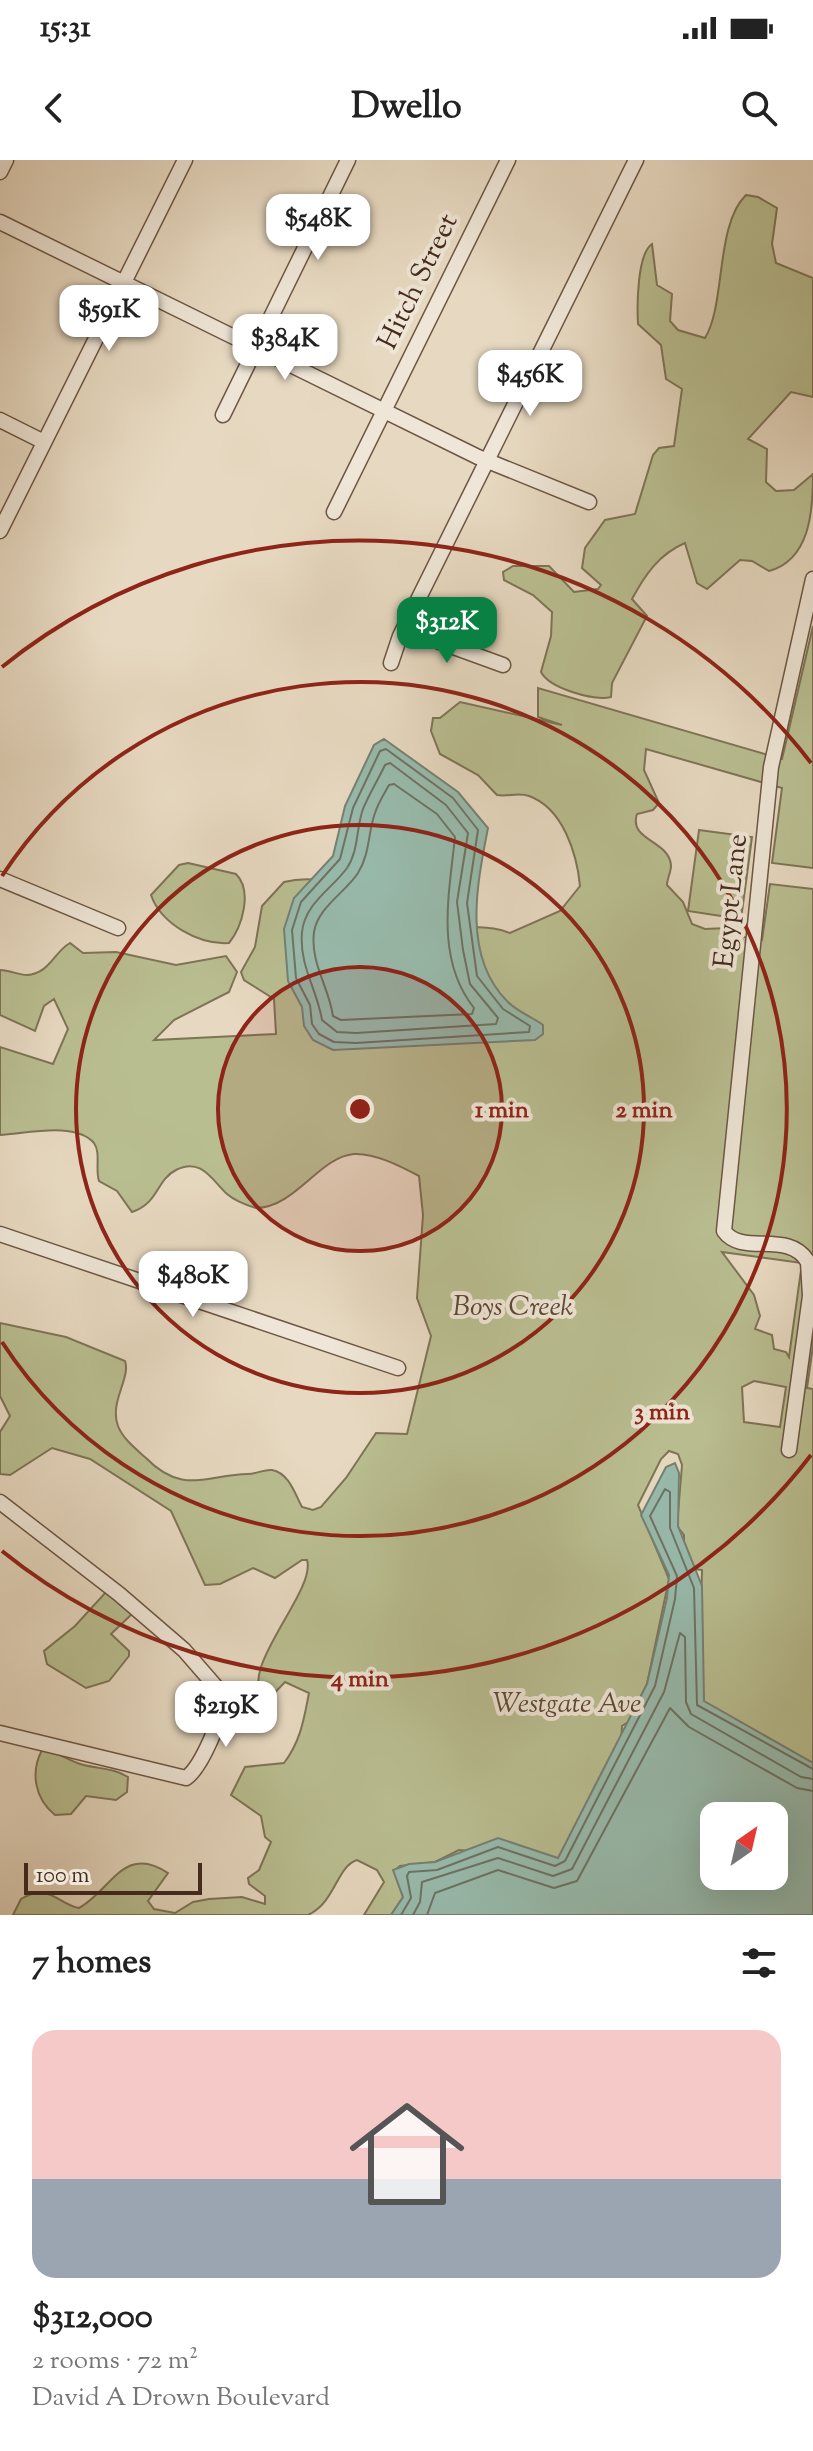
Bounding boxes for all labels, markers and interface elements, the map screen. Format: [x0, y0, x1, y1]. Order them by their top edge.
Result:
text: 15:31 [40, 7, 91, 50]
text: Dwello [351, 82, 462, 134]
icon: back [32, 86, 76, 130]
icon: search [737, 86, 781, 130]
pin: $548K [262, 194, 374, 262]
text: $548K [284, 201, 352, 238]
street label: Hitch Street [369, 207, 469, 357]
pin: $591K [53, 285, 165, 353]
text: $591K [77, 292, 141, 329]
pin: $384K [229, 314, 341, 382]
text: $384K [250, 321, 320, 358]
pin: $456K [474, 350, 586, 418]
text: $456K [496, 357, 564, 394]
pin: $312K [391, 597, 503, 665]
text: $312K [415, 604, 479, 641]
street label: Egypt Lane [705, 832, 759, 970]
text: 1 min [475, 1094, 530, 1128]
text: 2 min [615, 1094, 673, 1128]
centre of rings [346, 1095, 374, 1123]
pin: $480K [137, 1251, 249, 1319]
text: $480K [157, 1258, 229, 1295]
park label: Boys Creek [453, 1288, 573, 1328]
text: 3 min [634, 1396, 691, 1430]
text: 4 min [330, 1663, 390, 1697]
pin: $219K [170, 1681, 282, 1749]
park label: Westgate Ave [493, 1685, 641, 1725]
text: $219K [193, 1688, 259, 1725]
north arrow [700, 1802, 788, 1890]
map controls [700, 1802, 788, 1890]
scale bar [24, 1859, 202, 1895]
text: 100 m [36, 1861, 89, 1893]
text: 7 homes [32, 1939, 151, 1988]
icon: filters [737, 1941, 781, 1985]
icon: home [335, 2082, 479, 2226]
text: $312,000 [32, 2294, 153, 2343]
text: 2 rooms · 72 m² [32, 2343, 198, 2380]
text: David A Drown Boulevard [32, 2380, 330, 2417]

